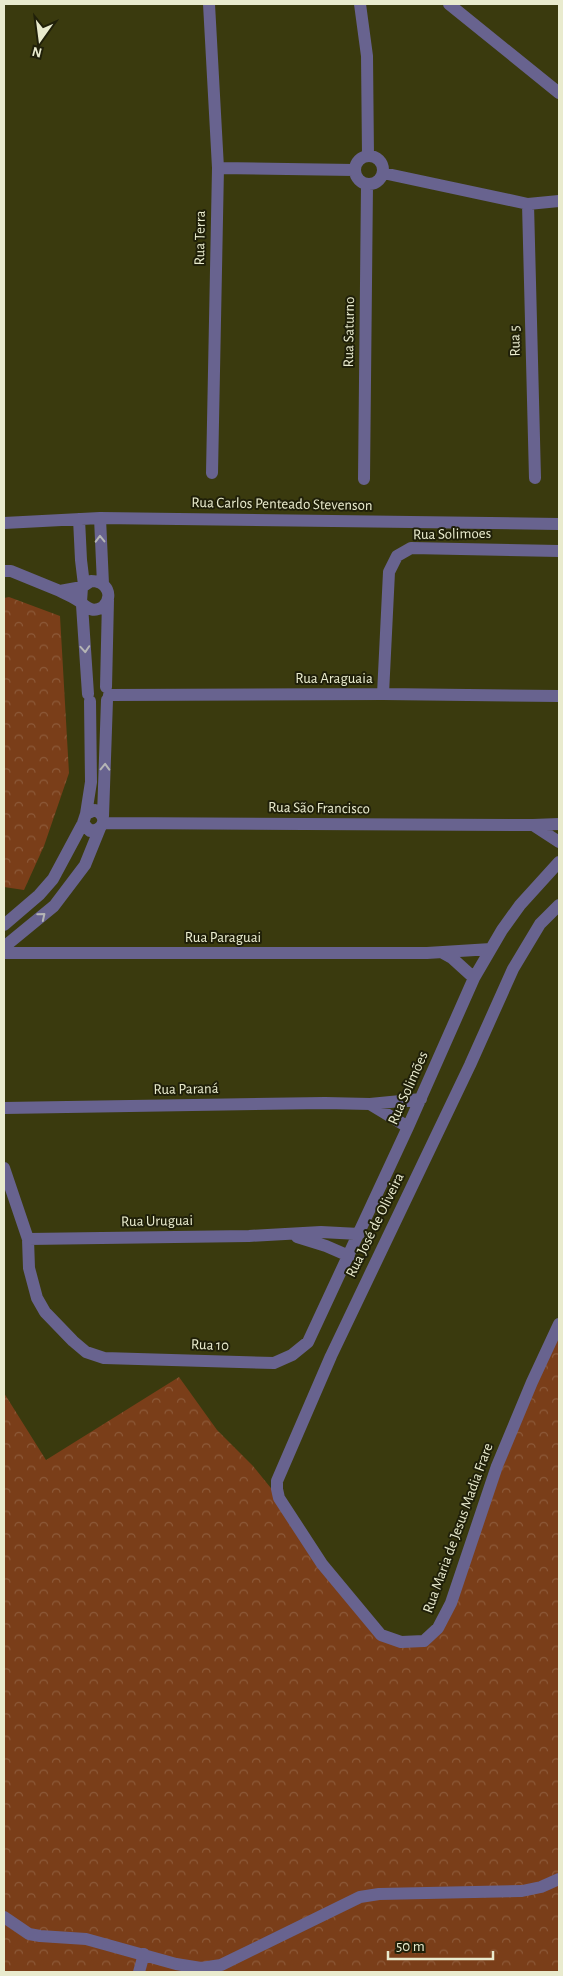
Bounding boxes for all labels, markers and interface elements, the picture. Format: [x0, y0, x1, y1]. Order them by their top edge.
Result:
north arrow [15, 15, 65, 65]
text: N [31, 44, 44, 60]
street label: Rua Terra [192, 210, 208, 266]
street label: Rua Saturno [341, 296, 357, 368]
street label: Rua 5 [507, 325, 523, 357]
street label: Rua Carlos Penteado Stevenson [191, 495, 373, 513]
street label: Rua Solimoes [413, 526, 491, 542]
one-way arrow [95, 535, 105, 543]
one-way arrow [80, 645, 91, 653]
street label: Rua Araguaia [295, 671, 373, 686]
one-way arrow [99, 763, 110, 771]
street label: Rua São Francisco [268, 800, 370, 816]
one-way arrow [36, 914, 45, 922]
street label: Rua Paraguai [185, 930, 261, 945]
street label: Rua Solimões [385, 1049, 431, 1127]
street label: Rua Paraná [153, 1081, 219, 1097]
street label: Rua José de Oliveira [343, 1170, 407, 1280]
street label: Rua Uruguai [121, 1213, 193, 1229]
street label: Rua 10 [191, 1337, 229, 1353]
street label: Rua Maria de Jesus Madia Frare [420, 1441, 496, 1615]
scale bar [388, 1928, 493, 1960]
text: 50 m [396, 1939, 425, 1954]

